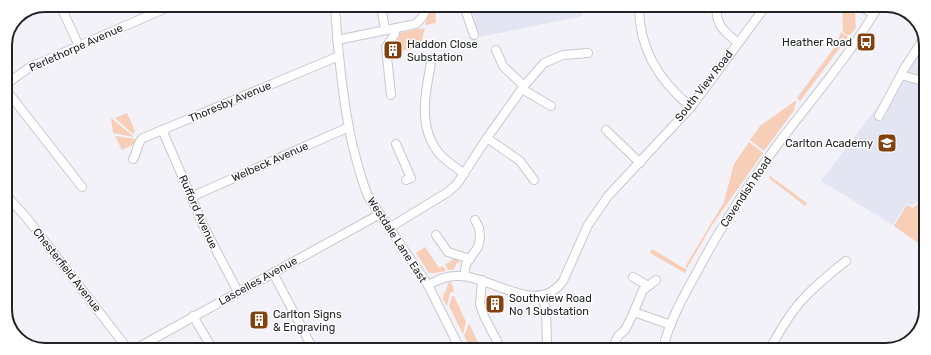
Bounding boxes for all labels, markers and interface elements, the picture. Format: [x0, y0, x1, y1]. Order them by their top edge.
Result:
street label: Perlethorpe Avenue [27, 21, 125, 75]
bus stop icon: Heather Road [855, 31, 877, 53]
place label: Heather Road [782, 36, 852, 49]
place label: Haddon Close Substation [407, 38, 478, 64]
building icon: Haddon Close Substation [382, 39, 404, 61]
street label: South View Road [672, 48, 736, 124]
street label: Thoresby Avenue [187, 79, 273, 125]
school or university icon: Carlton Academy [876, 132, 898, 154]
place label: Carlton Academy [785, 137, 873, 150]
street label: Welbeck Avenue [230, 139, 310, 185]
street label: Cavendish Road [718, 154, 774, 230]
street label: Rufford Avenue [176, 173, 220, 251]
street label: Westdale Lane East [365, 195, 430, 286]
street label: Chesterfield Avenue [30, 226, 104, 314]
street label: Lascelles Avenue [216, 254, 300, 308]
place label: Southview Road No 1 Substation [509, 292, 592, 318]
building icon: Southview Road No 1 Substation [484, 293, 506, 315]
place label: Carlton Signs & Engraving [273, 308, 342, 334]
building icon: Carlton Signs & Engraving [248, 309, 270, 331]

